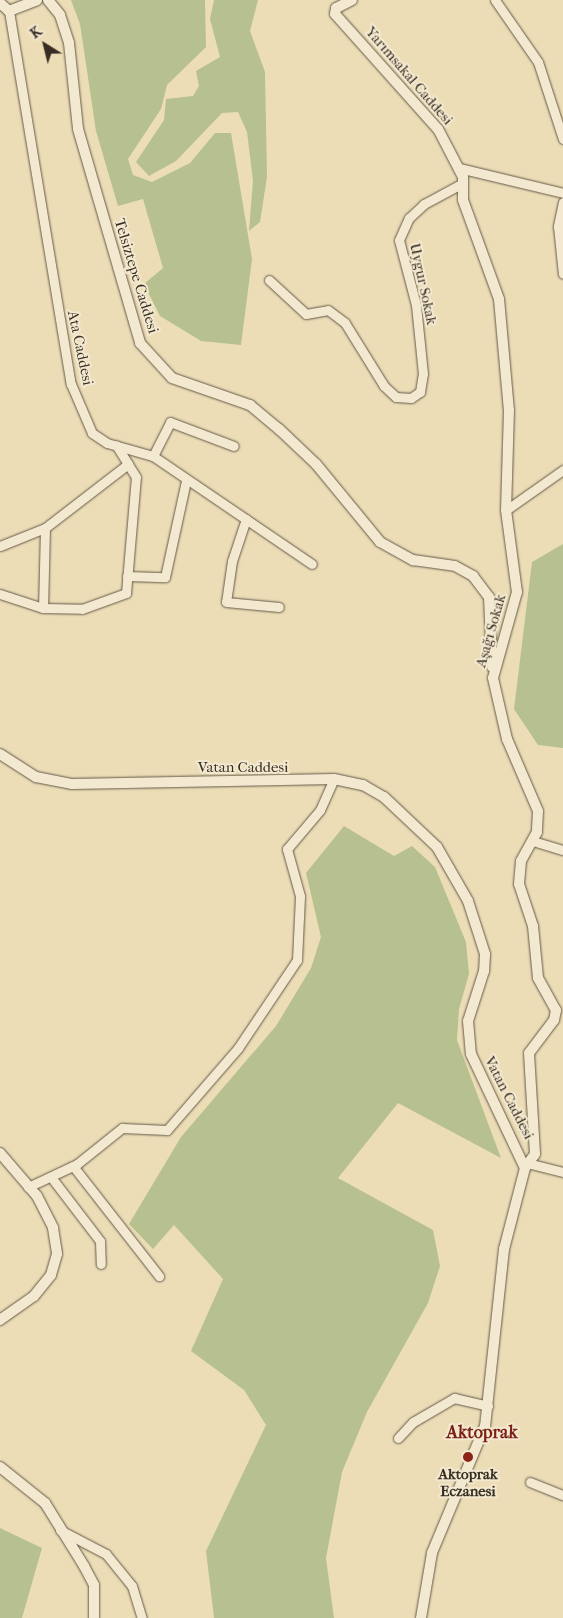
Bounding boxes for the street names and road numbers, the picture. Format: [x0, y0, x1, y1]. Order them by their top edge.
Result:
street label: Yarımsakal Caddesi [361, 23, 457, 129]
street label: Telsiztepe Caddesi [110, 216, 162, 336]
street label: Uygur Sokak [406, 241, 440, 327]
street label: Ata Caddesi [63, 309, 97, 387]
street label: Aşağı Sokak [472, 592, 510, 670]
street label: Vatan Caddesi [198, 759, 288, 777]
street label: Vatan Caddesi [480, 1053, 538, 1143]

